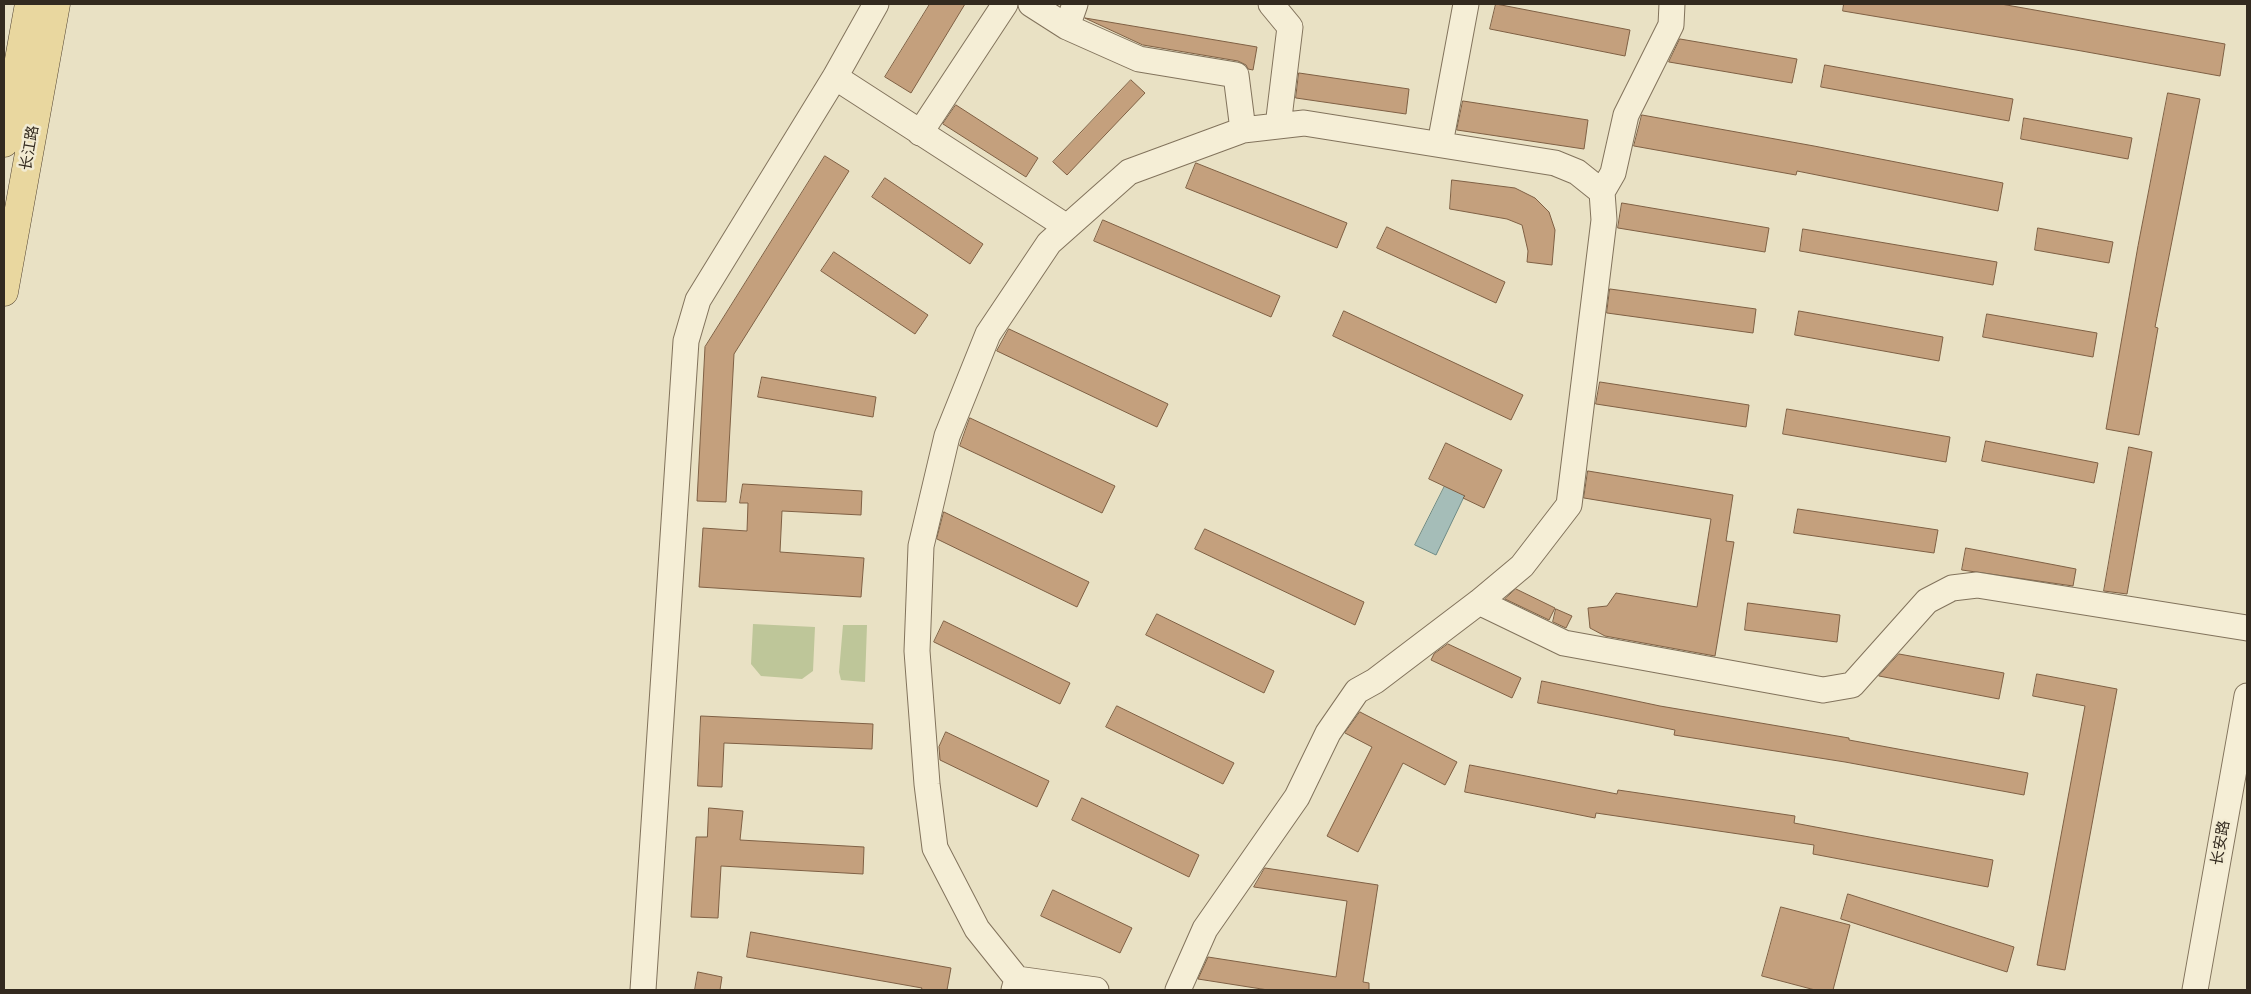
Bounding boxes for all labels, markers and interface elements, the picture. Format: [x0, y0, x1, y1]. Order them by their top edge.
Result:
street label: 长江路 [17, 124, 43, 172]
street label: 长安路 [2208, 819, 2234, 867]

